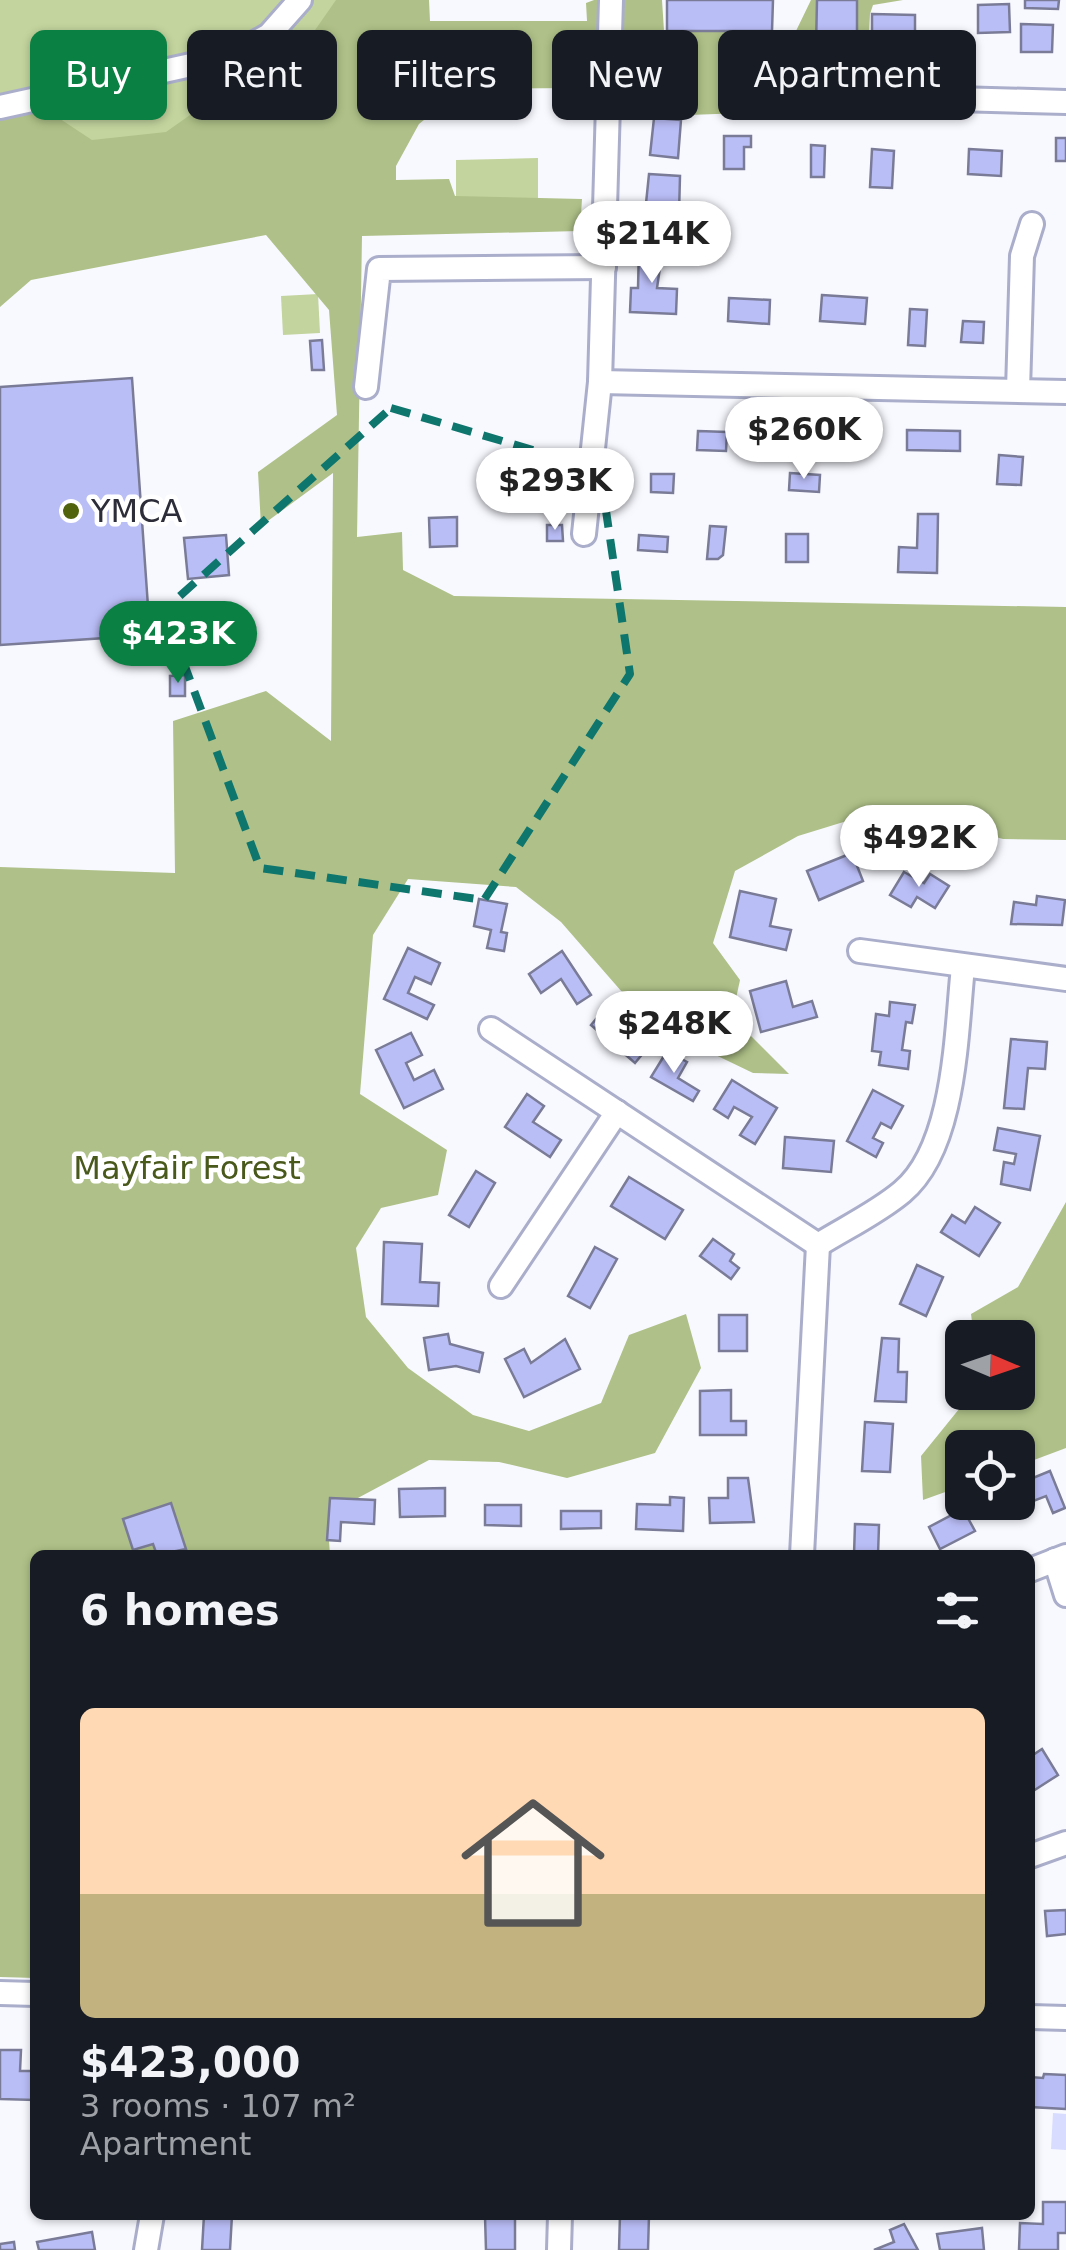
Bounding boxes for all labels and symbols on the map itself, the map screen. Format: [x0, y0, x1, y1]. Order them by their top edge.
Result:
pin: $214K [582, 201, 722, 286]
pin: $260K [734, 397, 874, 482]
pin: $293K [485, 448, 625, 533]
place label: YMCA [90, 492, 183, 530]
marker: YMCA [60, 500, 82, 522]
pin: $423K [108, 601, 248, 686]
pin: $492K [849, 805, 989, 890]
pin: $248K [604, 991, 744, 1076]
park label: Mayfair Forest [73, 1149, 301, 1187]
north arrow [945, 1320, 1035, 1410]

